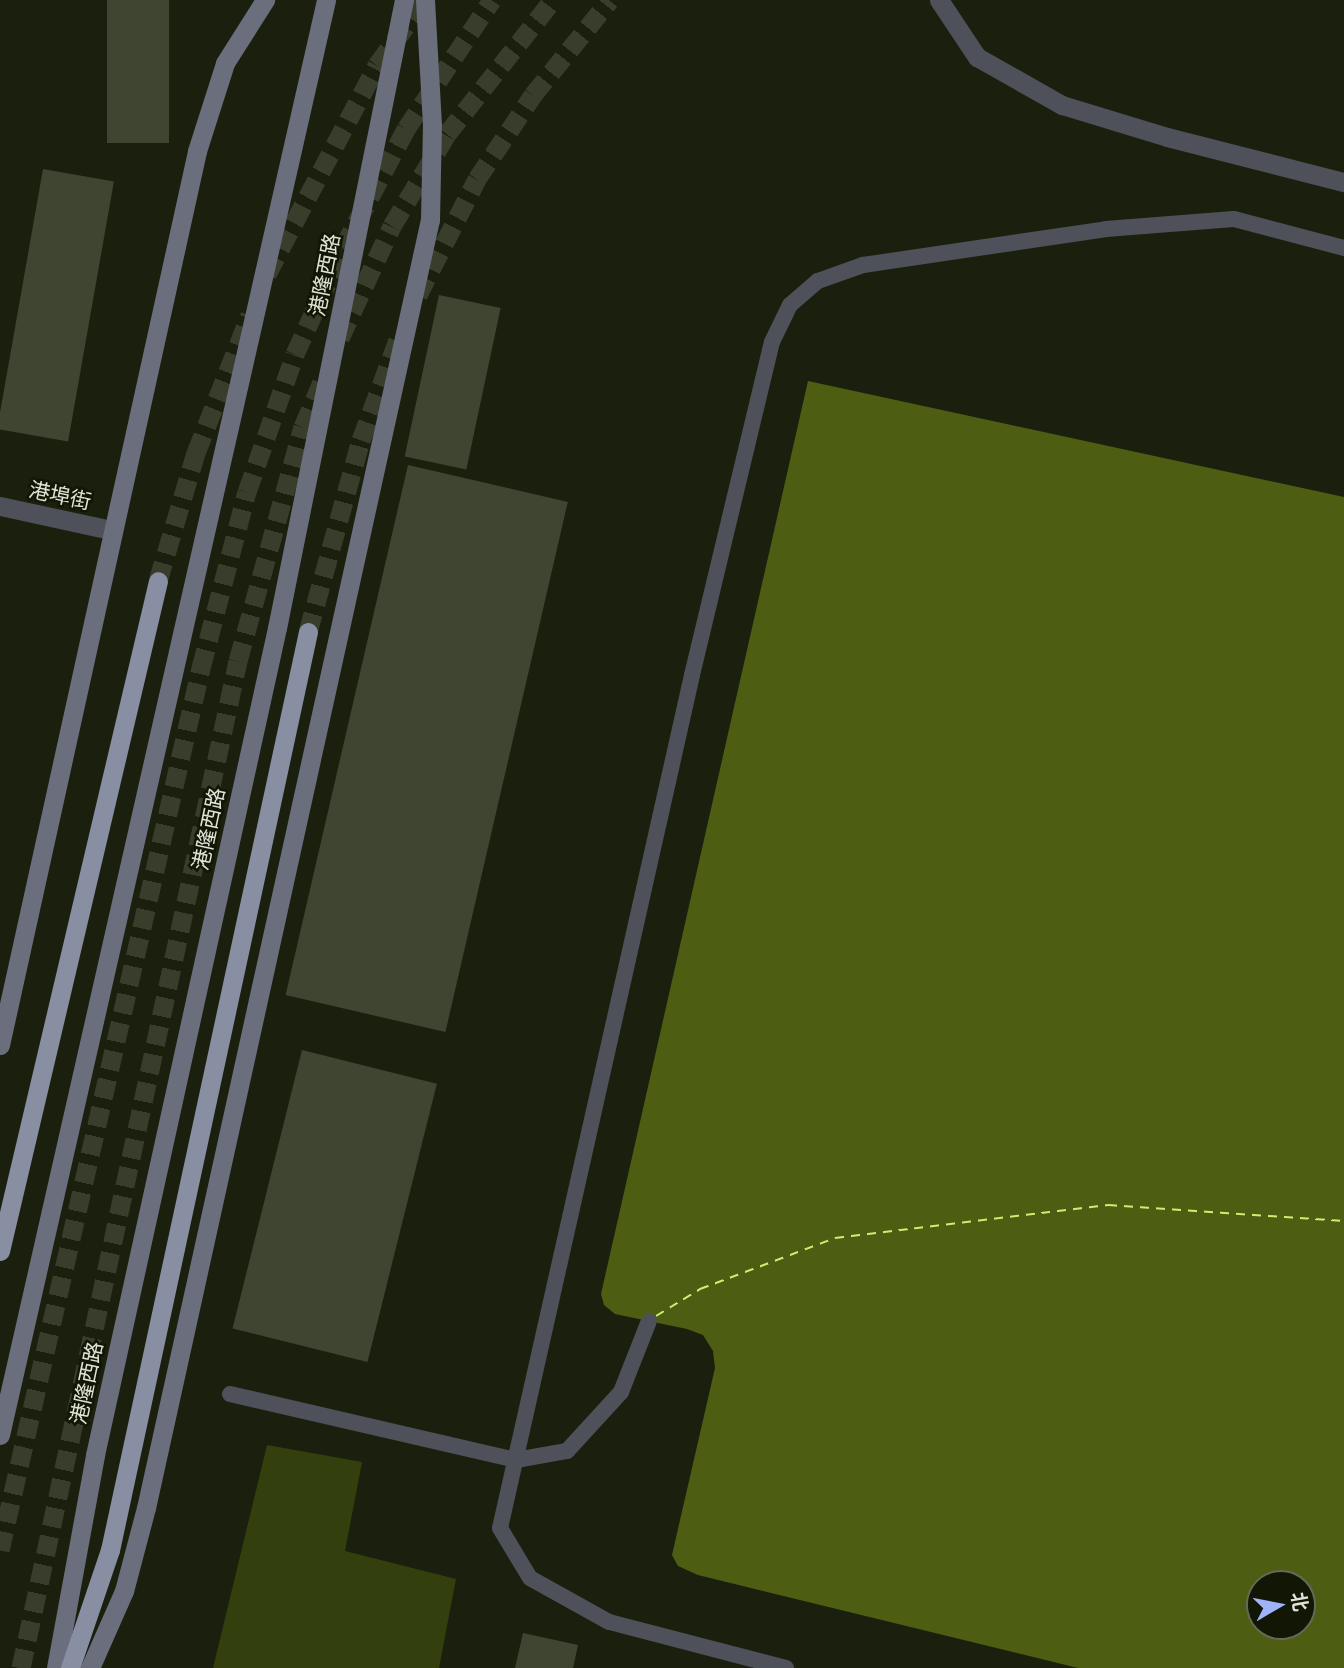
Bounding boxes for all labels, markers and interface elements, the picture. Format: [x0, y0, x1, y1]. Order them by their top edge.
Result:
street label: 港隆西路 [305, 231, 345, 319]
street label: 港埠街 [27, 477, 93, 515]
street label: 港隆西路 [188, 785, 230, 873]
street label: 港隆西路 [66, 1339, 108, 1427]
north arrow [1246, 1570, 1316, 1640]
text: 北 [1286, 1590, 1313, 1613]

